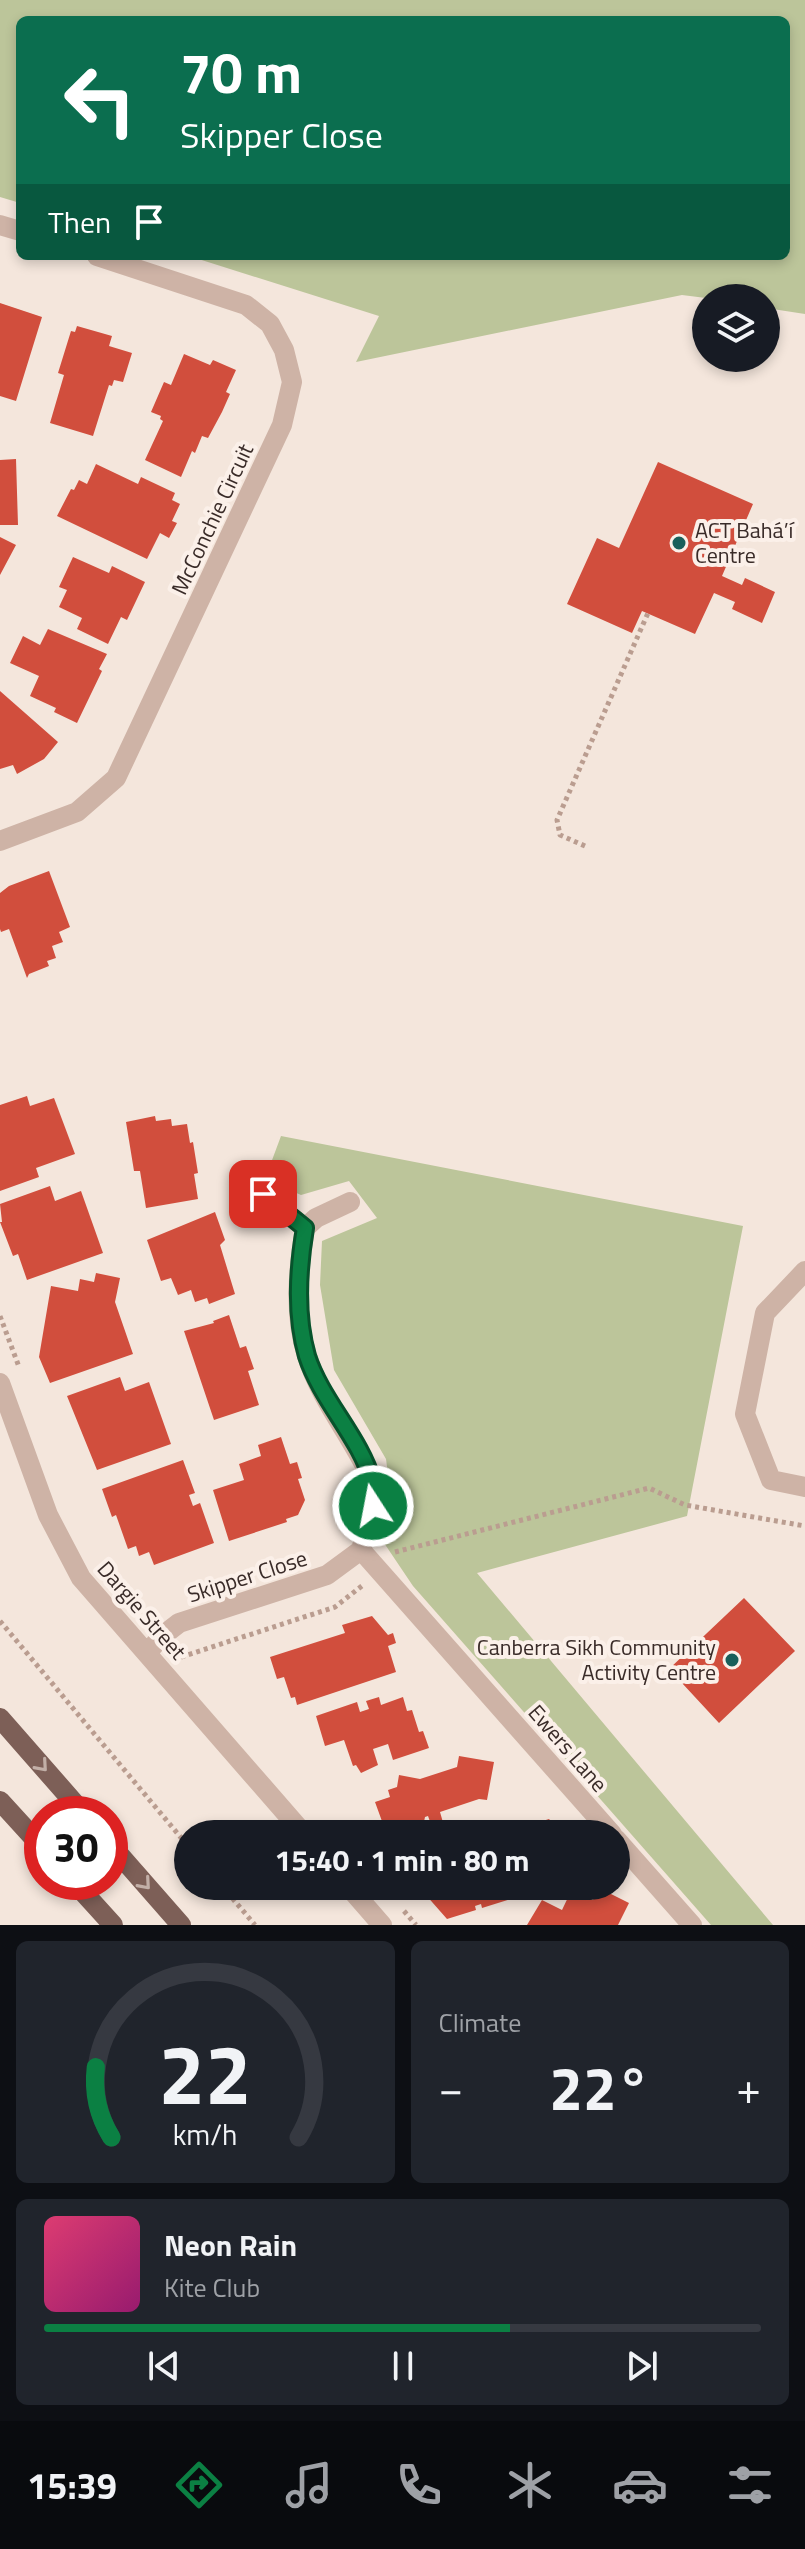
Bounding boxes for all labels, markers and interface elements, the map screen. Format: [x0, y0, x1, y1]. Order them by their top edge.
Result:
text: 70 m [180, 30, 302, 115]
icon: left [48, 48, 152, 152]
text: Skipper Close [180, 107, 383, 162]
text: Then [48, 199, 111, 245]
icon: arrive [127, 200, 171, 244]
map controls [692, 284, 780, 372]
button: layers [692, 284, 780, 372]
street label: McConchie Circuit [162, 438, 262, 600]
place label: ACT Bahá’í Centre [695, 513, 795, 572]
marker: ACT Bahá’í Centre [670, 534, 688, 552]
pin [229, 1160, 297, 1228]
icon: arrive [241, 1172, 285, 1216]
position arrow [331, 1464, 415, 1548]
street label: Skipper Close [183, 1541, 311, 1611]
street label: Dargie Street [89, 1553, 195, 1667]
place label: Canberra Sikh Community Activity Centre [477, 1630, 716, 1689]
marker: Canberra Sikh Community Activity Centre [723, 1651, 741, 1669]
street label: Ewers Lane [520, 1697, 616, 1799]
one-way arrow [32, 1757, 47, 1772]
speed limit sign: 30 [24, 1796, 128, 1900]
text: 15:40 · 1 min · 80 m [275, 1837, 529, 1883]
one-way arrow [136, 1875, 150, 1890]
text: Climate [439, 2003, 521, 2042]
text: 22 [159, 2010, 252, 2136]
text: 22° [549, 2042, 650, 2133]
text: − [439, 2054, 463, 2121]
text: + [736, 2054, 761, 2121]
text: km/h [173, 2113, 238, 2156]
text: Neon Rain [164, 2222, 297, 2268]
text: Kite Club [164, 2268, 260, 2307]
icon: previous [142, 2344, 186, 2388]
icon: pause [381, 2344, 425, 2388]
icon: next [620, 2344, 664, 2388]
icon: directions [171, 2457, 227, 2513]
icon: music [281, 2457, 337, 2513]
icon: phone [391, 2457, 447, 2513]
icon: climate [502, 2457, 558, 2513]
icon: car [612, 2457, 668, 2513]
icon: filters [722, 2457, 778, 2513]
text: 15:39 [27, 2458, 117, 2513]

